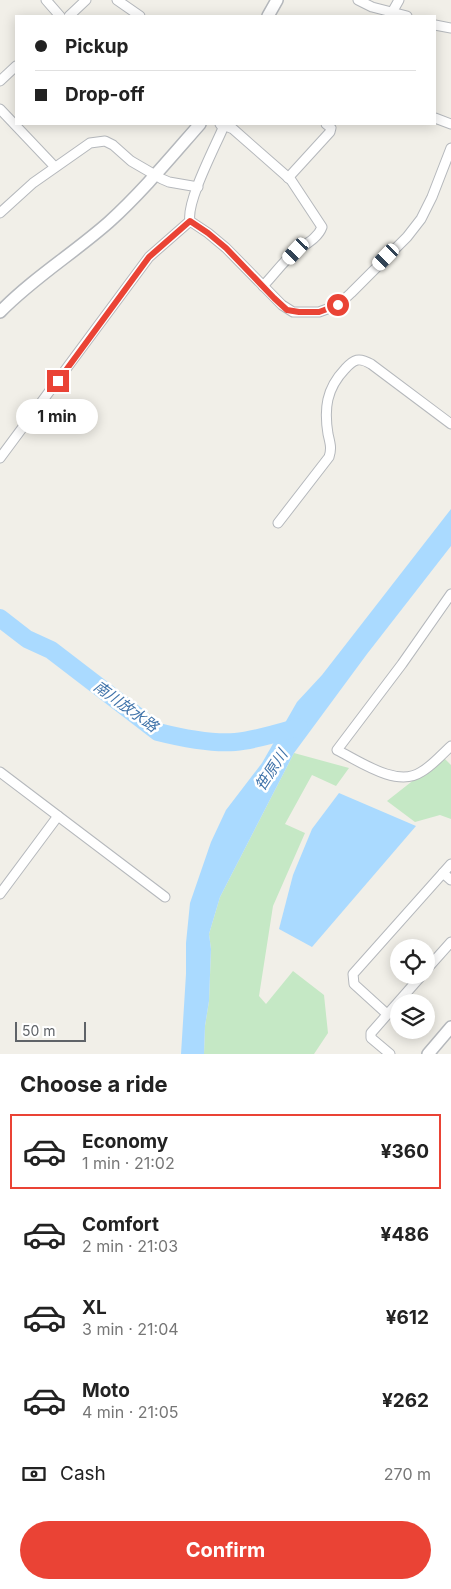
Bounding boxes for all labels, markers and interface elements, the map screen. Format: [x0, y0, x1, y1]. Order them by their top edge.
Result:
text: Pickup [65, 35, 128, 58]
text: Drop-off [65, 83, 145, 106]
car [280, 235, 311, 267]
car [370, 241, 401, 273]
route start [327, 294, 349, 316]
route end [47, 370, 69, 392]
callout: 1 min [17, 398, 99, 434]
text: 1 min [37, 406, 77, 426]
water label: 南川放水路 [90, 676, 164, 737]
water label: 笹原川 [251, 744, 292, 794]
map controls [390, 939, 435, 1039]
button: locate [390, 939, 435, 984]
button: layers [390, 994, 435, 1039]
scale bar [15, 1019, 86, 1042]
text: 50 m [22, 1022, 56, 1039]
text: Choose a ride [20, 1071, 168, 1097]
icon: car [22, 1129, 67, 1174]
text: Economy [82, 1130, 168, 1153]
text: ¥360 [381, 1140, 429, 1163]
text: 1 min · 21:02 [82, 1153, 175, 1173]
icon: car [22, 1212, 67, 1257]
text: Comfort [82, 1213, 159, 1236]
text: ¥486 [381, 1223, 429, 1246]
text: 2 min · 21:03 [82, 1236, 178, 1256]
icon: car [22, 1295, 67, 1340]
text: XL [82, 1296, 107, 1319]
text: ¥612 [386, 1306, 429, 1329]
text: 3 min · 21:04 [82, 1319, 179, 1339]
icon: car [22, 1378, 67, 1423]
text: Moto [82, 1379, 130, 1402]
text: ¥262 [382, 1389, 429, 1412]
text: 4 min · 21:05 [82, 1402, 178, 1422]
icon: cash [20, 1460, 48, 1488]
text: Cash [60, 1462, 106, 1485]
text: 270 m [384, 1464, 431, 1484]
button: Confirm [20, 1521, 431, 1579]

